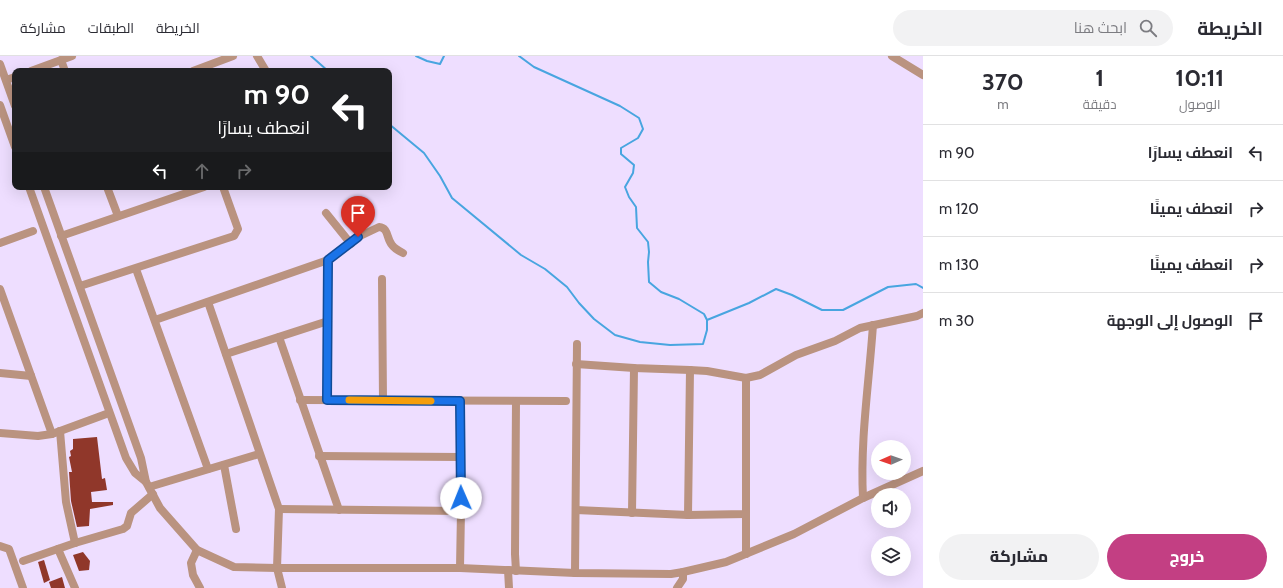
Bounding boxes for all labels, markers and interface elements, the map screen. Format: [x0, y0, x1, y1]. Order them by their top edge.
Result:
search box [893, 10, 1173, 46]
icon: search [1137, 17, 1159, 39]
text: الخريطة [1197, 17, 1263, 40]
text: مشاركة [20, 19, 66, 37]
text: الطبقات [88, 19, 134, 37]
text: الخريطة [156, 19, 200, 37]
text: ابحث هنا [1074, 19, 1127, 37]
text: 1 [1095, 63, 1104, 92]
text: 10:11 [1175, 63, 1224, 92]
text: 370 [982, 67, 1024, 96]
text: 90 m [244, 77, 310, 111]
icon: left [324, 84, 376, 136]
text: m [997, 96, 1009, 112]
text: دقيقة [1083, 96, 1116, 112]
text: الوصول [1179, 96, 1220, 112]
text: انعطف يسارًا [217, 117, 310, 139]
icon: left [1245, 142, 1267, 164]
text: 90 m [939, 144, 975, 162]
text: انعطف يسارًا [1148, 144, 1233, 162]
icon: left [149, 160, 171, 182]
icon: ahead [191, 160, 213, 182]
icon: right [233, 160, 255, 182]
pin [341, 196, 375, 237]
icon: right [1245, 198, 1267, 220]
text: 120 m [939, 200, 979, 218]
text: انعطف يمينًا [1150, 200, 1233, 218]
icon: arrive [347, 202, 369, 224]
icon: right [1245, 254, 1267, 276]
text: 130 m [939, 256, 979, 274]
text: انعطف يمينًا [1150, 256, 1233, 274]
icon: arrive [1245, 310, 1267, 332]
text: 30 m [939, 312, 974, 330]
text: الوصول إلى الوجهة [1107, 312, 1233, 330]
north arrow [871, 440, 911, 480]
map controls [871, 440, 911, 576]
position arrow [440, 477, 482, 519]
button: sound [871, 488, 911, 528]
button: مشاركة [939, 534, 1099, 580]
button: خروج [1107, 534, 1267, 580]
button: layers [871, 536, 911, 576]

